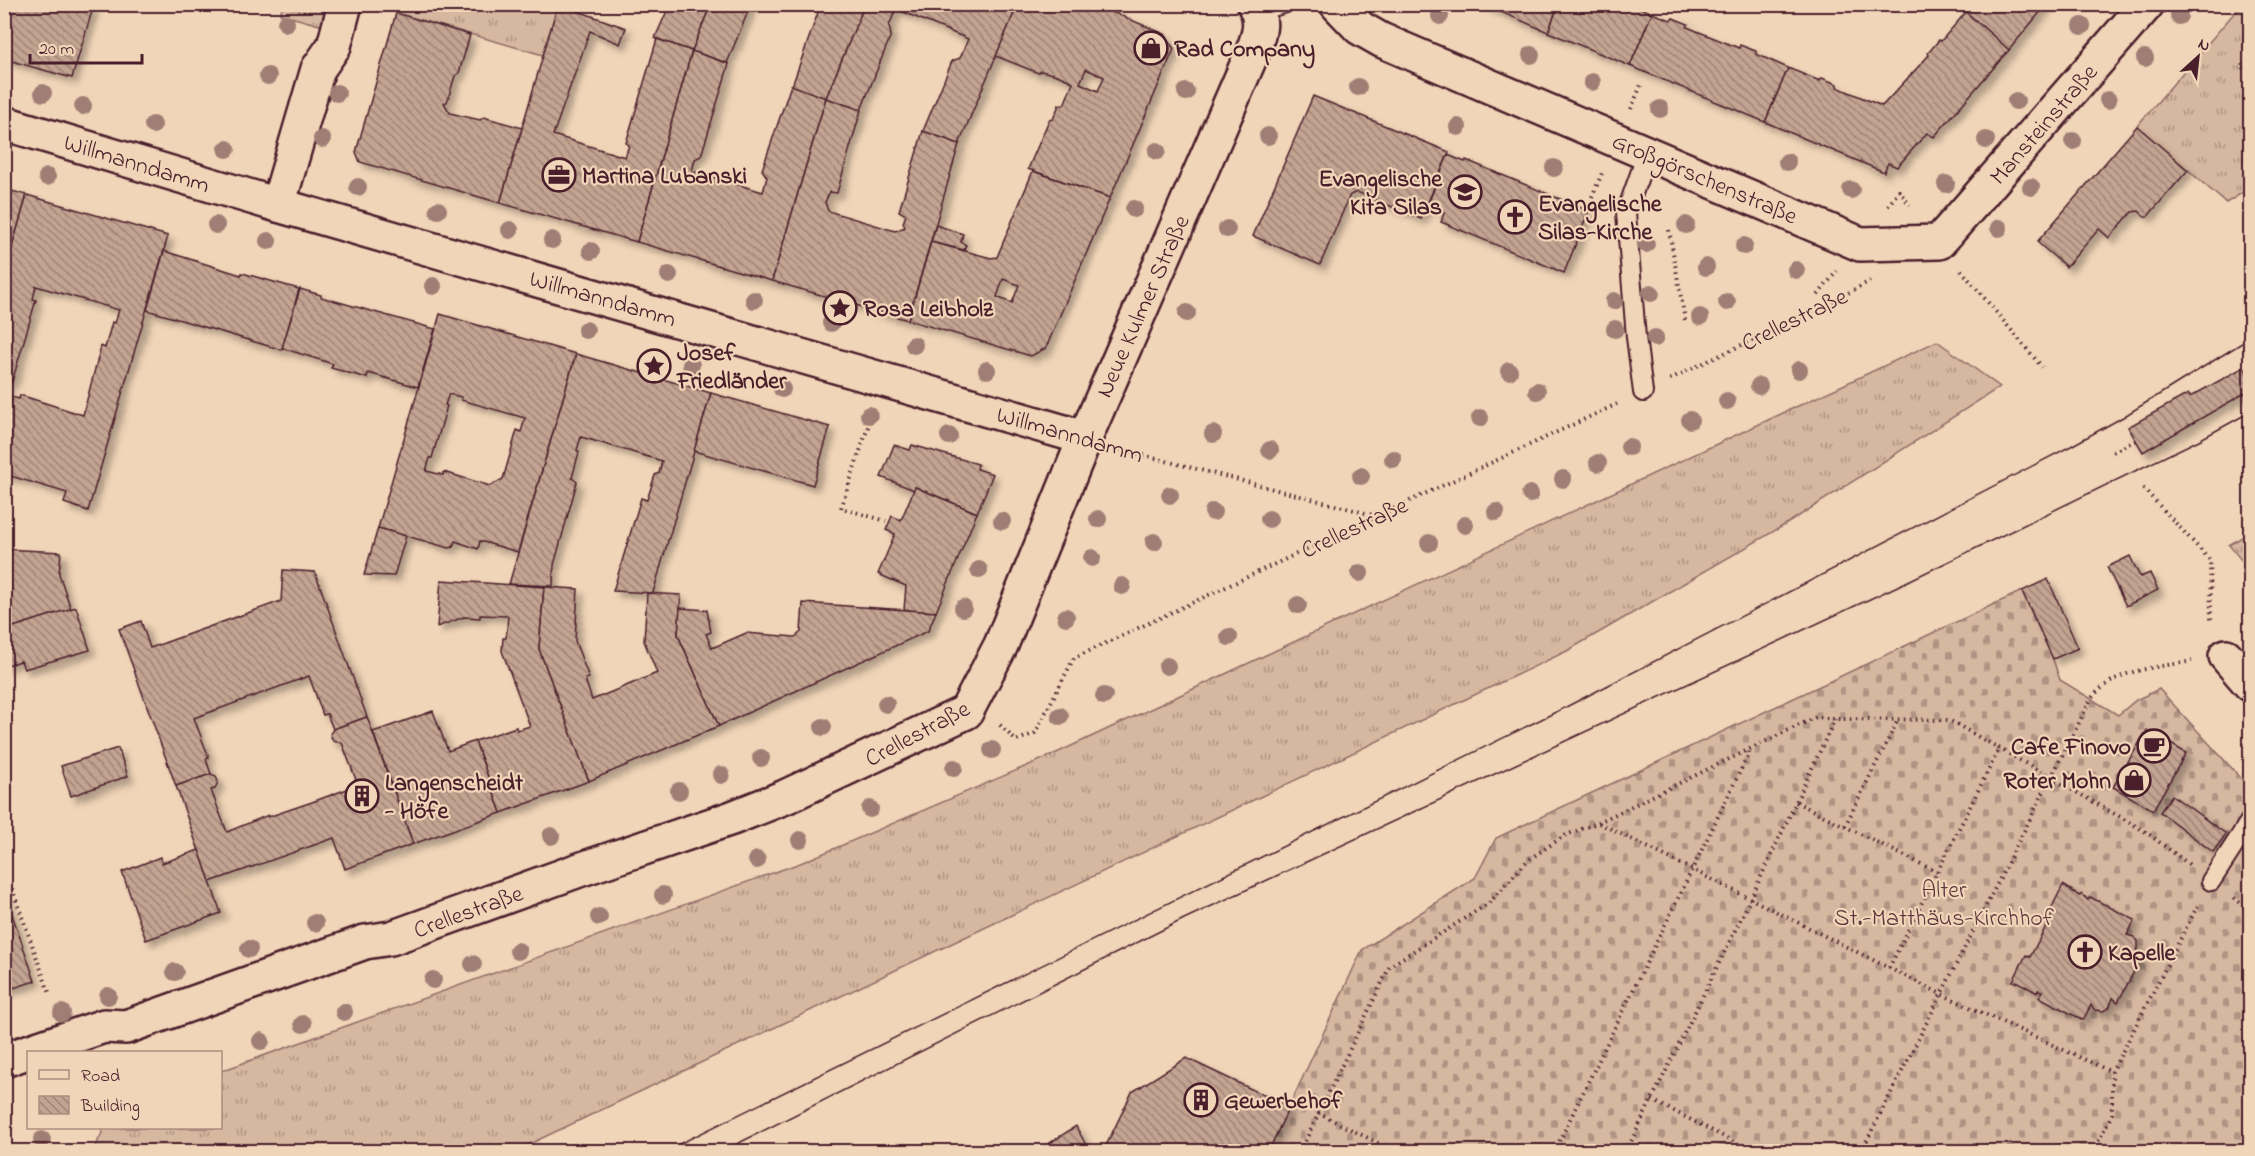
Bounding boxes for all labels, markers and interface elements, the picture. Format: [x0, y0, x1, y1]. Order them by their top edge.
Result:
scale bar [30, 27, 142, 65]
north arrow [2168, 27, 2228, 87]
shop icon: Rad Company [1133, 30, 1169, 66]
text: N [2194, 32, 2214, 59]
place label: Rad Company [1174, 33, 1315, 69]
text: 20 m [39, 37, 74, 63]
street label: Mansteinstraße [1982, 57, 2108, 194]
street label: Großgörschenstraße [1606, 125, 1802, 235]
street label: Willmanndamm [59, 127, 214, 204]
office icon: Martina Lubanski [541, 157, 577, 193]
place label: Martina Lubanski [582, 160, 747, 195]
place label: Evangelische Kita Silas [1318, 163, 1443, 226]
school or university icon: Evangelische Kita Silas [1447, 174, 1483, 210]
place label: Evangelische Silas-Kirche [1538, 188, 1663, 251]
church icon: Evangelische Silas-Kirche [1497, 199, 1533, 235]
street label: Neue Kulmer Straße [1088, 210, 1200, 404]
street label: Willmanndamm [525, 263, 680, 338]
street label: Crellestraße [1736, 280, 1854, 362]
place icon: Rosa Leibholz [822, 290, 858, 326]
place label: Rosa Leibholz [863, 293, 994, 328]
place label: Josef Friedländer [676, 337, 787, 400]
place icon: Josef Friedländer [636, 348, 672, 384]
street label: Willmanndamm [992, 399, 1147, 474]
street label: Crellestraße [1296, 489, 1414, 569]
street label: Crellestraße [860, 693, 977, 777]
cafe icon: Cafe Finovo [2136, 728, 2172, 764]
place label: Cafe Finovo [2011, 731, 2131, 766]
shop icon: Roter Mohn [2116, 762, 2152, 798]
place label: Roter Mohn [2003, 765, 2111, 800]
place label: Langenscheidt - Höfe [384, 767, 524, 830]
building icon: Langenscheidt - Höfe [344, 778, 380, 814]
park label: Alter St.-Matthäus-Kirchhof [1834, 874, 2055, 937]
street label: Crellestraße [409, 877, 529, 949]
church icon: Kapelle [2067, 934, 2103, 970]
place label: Kapelle [2108, 937, 2176, 972]
legend [27, 1051, 222, 1129]
text: Road [81, 1064, 120, 1090]
building icon: Gewerbehof [1183, 1082, 1219, 1118]
place label: Gewerbehof [1224, 1085, 1343, 1120]
text: Building [80, 1094, 140, 1121]

